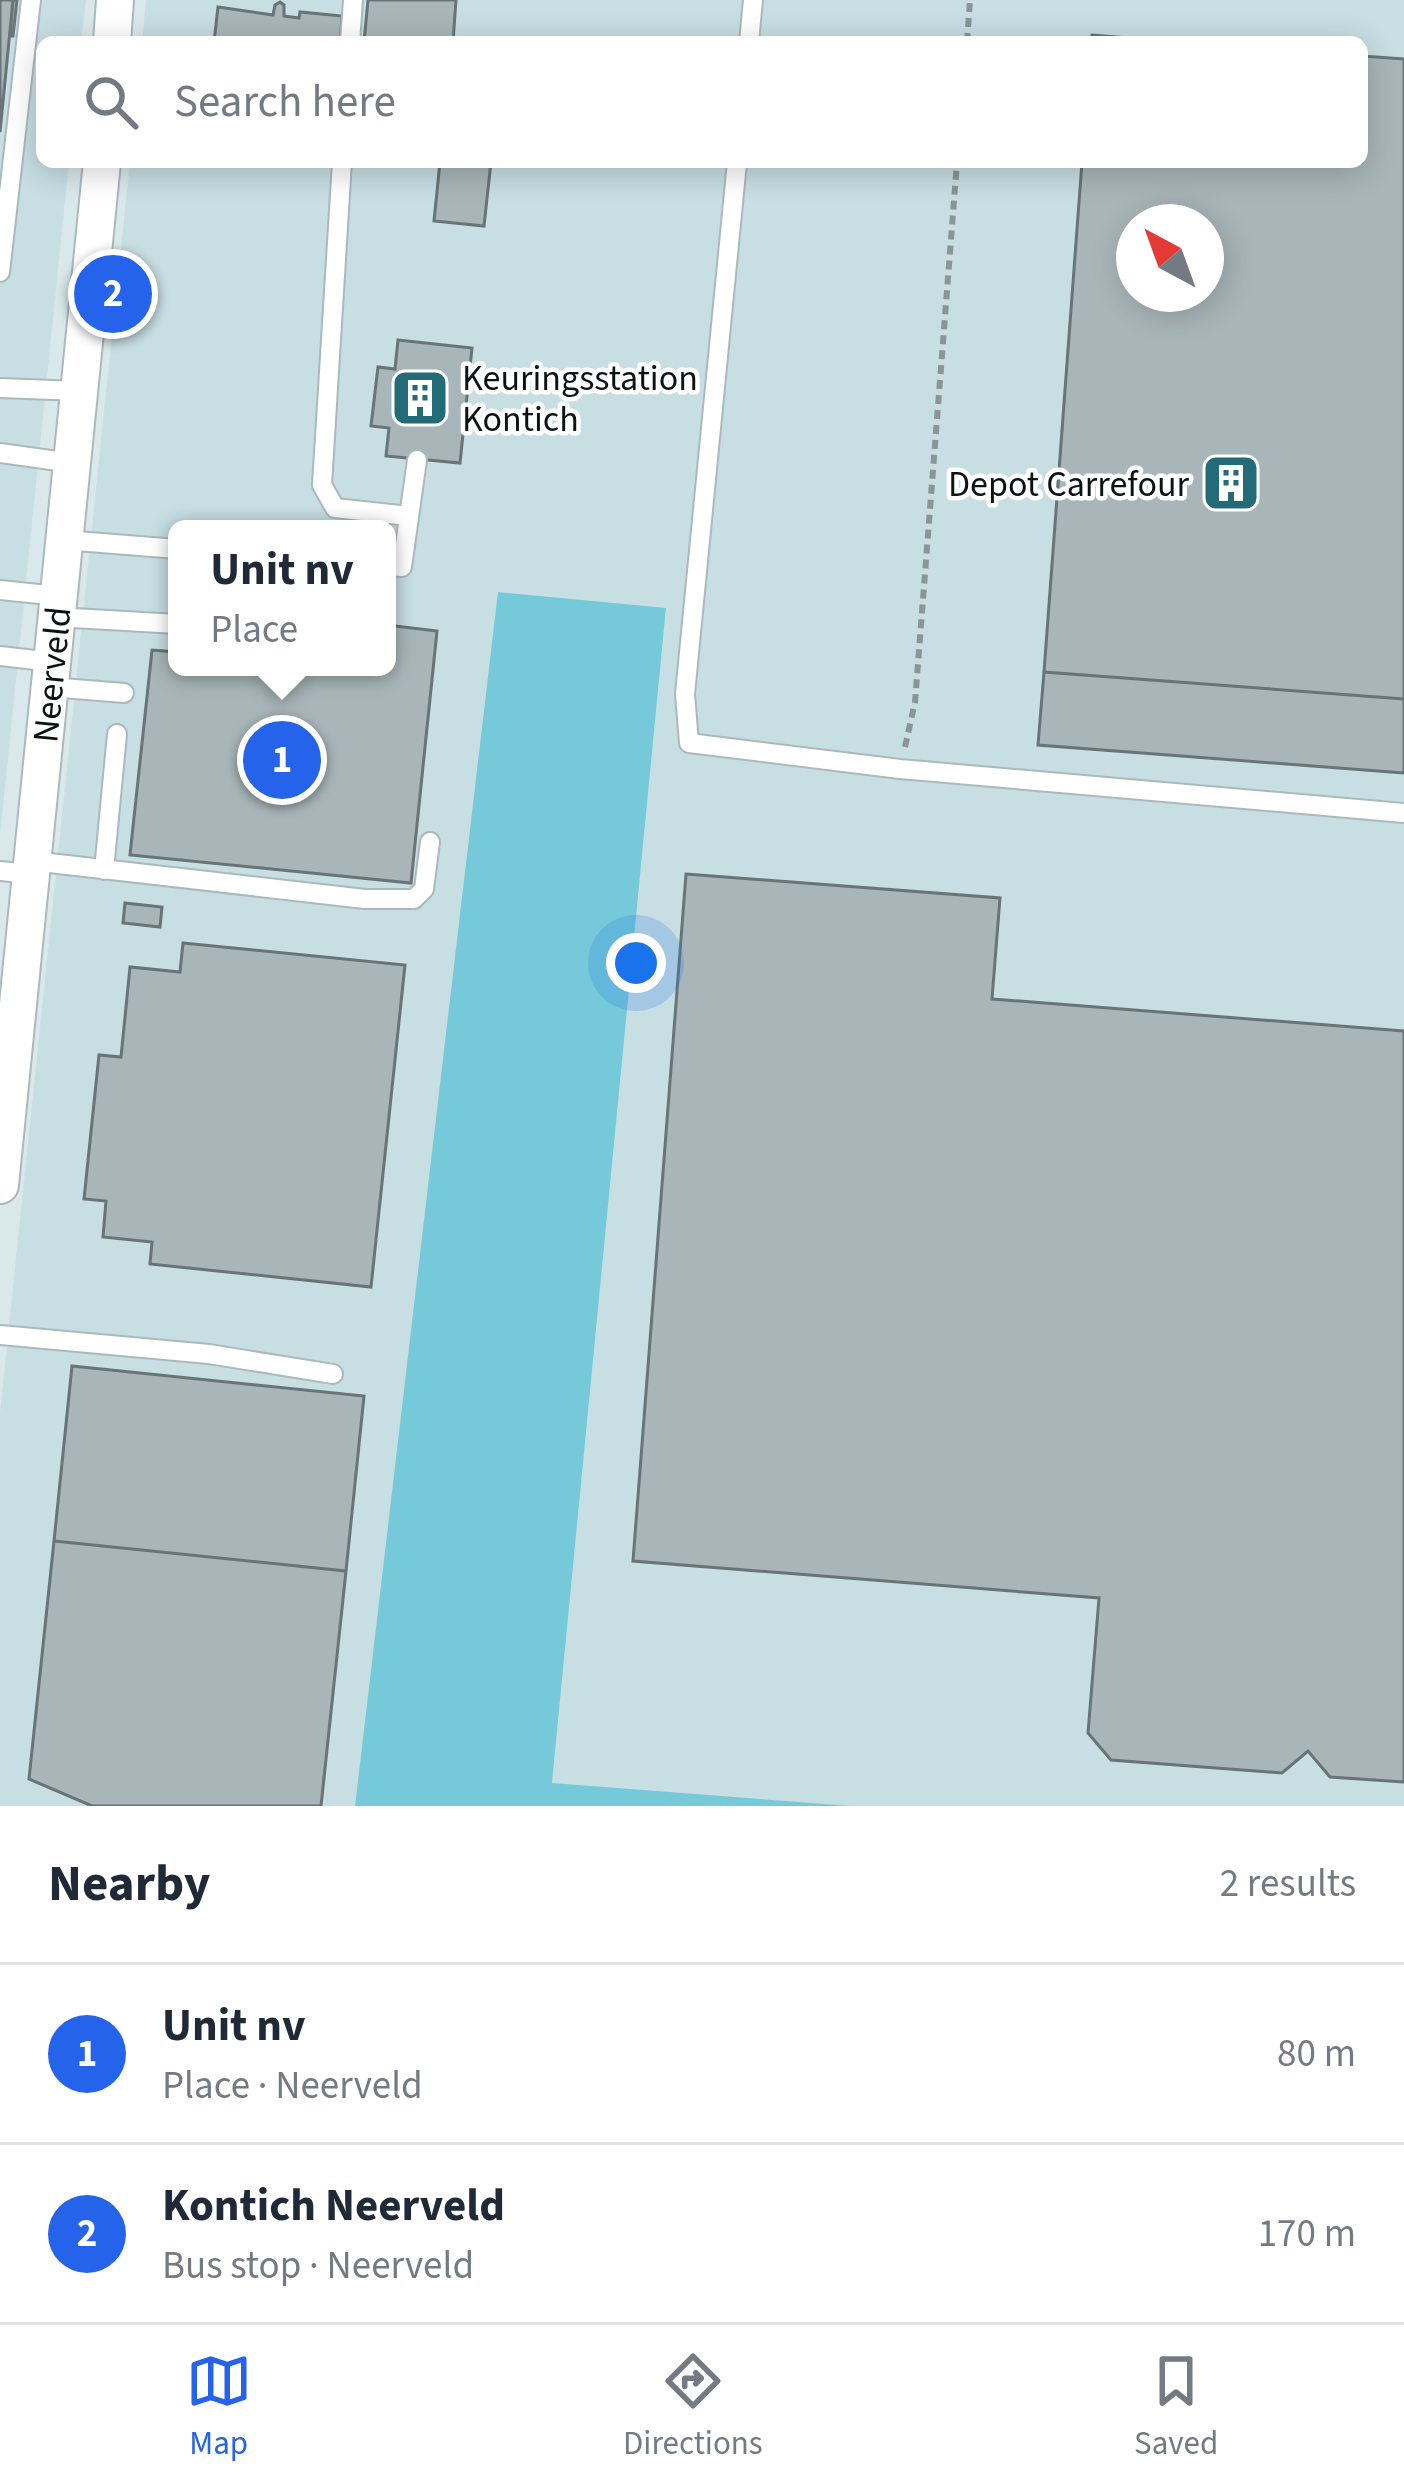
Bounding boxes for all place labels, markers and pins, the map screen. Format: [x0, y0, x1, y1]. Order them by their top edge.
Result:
pin: 2 [74, 249, 152, 339]
place label: Keuringsstation Kontich [462, 353, 698, 445]
building icon: Keuringsstation Kontich [389, 367, 451, 429]
building icon: Depot Carrefour [1200, 452, 1262, 514]
place label: Depot Carrefour [948, 459, 1190, 510]
pin: 1 [243, 715, 321, 805]

